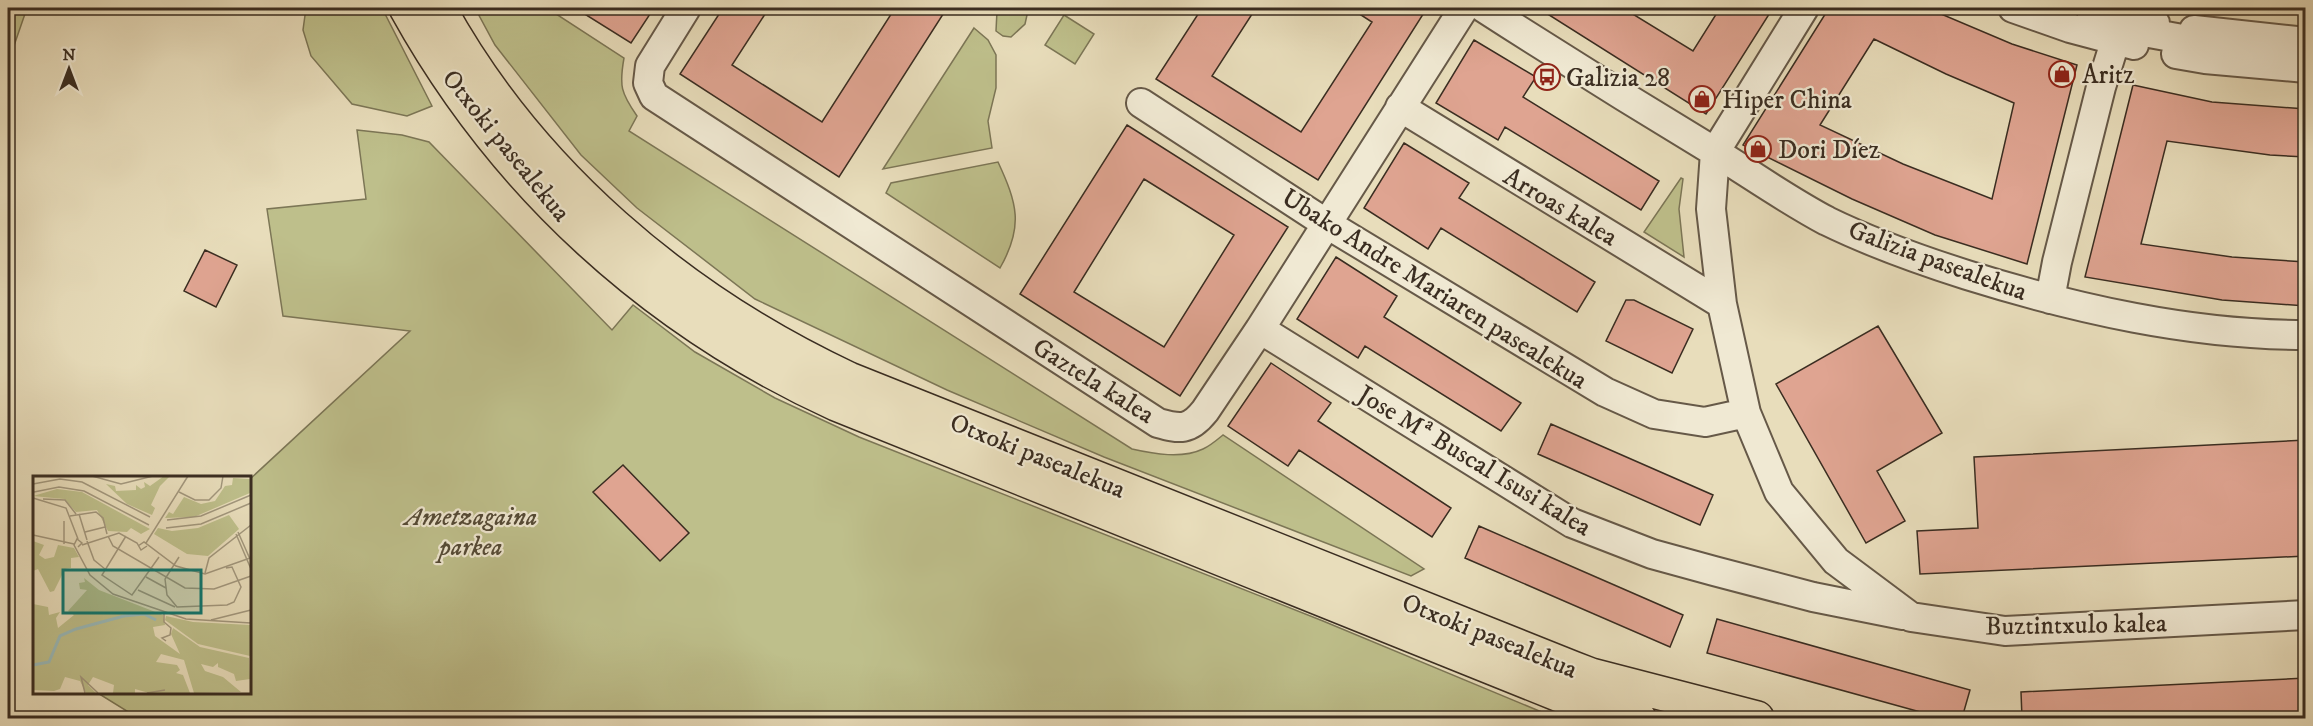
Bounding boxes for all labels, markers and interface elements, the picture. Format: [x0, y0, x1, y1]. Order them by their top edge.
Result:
north arrow [39, 39, 99, 99]
text: N [62, 45, 76, 65]
shop icon: Aritz [2047, 59, 2077, 89]
place label: Aritz [2082, 59, 2134, 92]
bus stop icon: Galizia 28 [1532, 62, 1562, 92]
place label: Galizia 28 [1566, 62, 1670, 95]
street label: Otxoki pasealekua [434, 63, 577, 229]
shop icon: Hiper China [1687, 84, 1717, 114]
place label: Hiper China [1722, 84, 1852, 117]
shop icon: Dori Díez [1743, 134, 1773, 164]
place label: Dori Díez [1778, 134, 1880, 167]
street label: Arroas kalea [1497, 160, 1623, 254]
street label: Ubako Andre Mariaren pasealekua [1275, 181, 1593, 397]
street label: Galizia pasealekua [1844, 214, 2031, 309]
street label: Gaztela kalea [1026, 331, 1160, 432]
street label: Jose Mª Buscal Isusi kalea [1350, 377, 1597, 544]
street label: Otxoki pasealekua [945, 406, 1130, 507]
inset map [33, 476, 250, 693]
park label: Ametzagaina parkea [402, 501, 537, 564]
street label: Otxoki pasealekua [1397, 586, 1582, 687]
street label: Buztintxulo kalea [1985, 607, 2167, 644]

